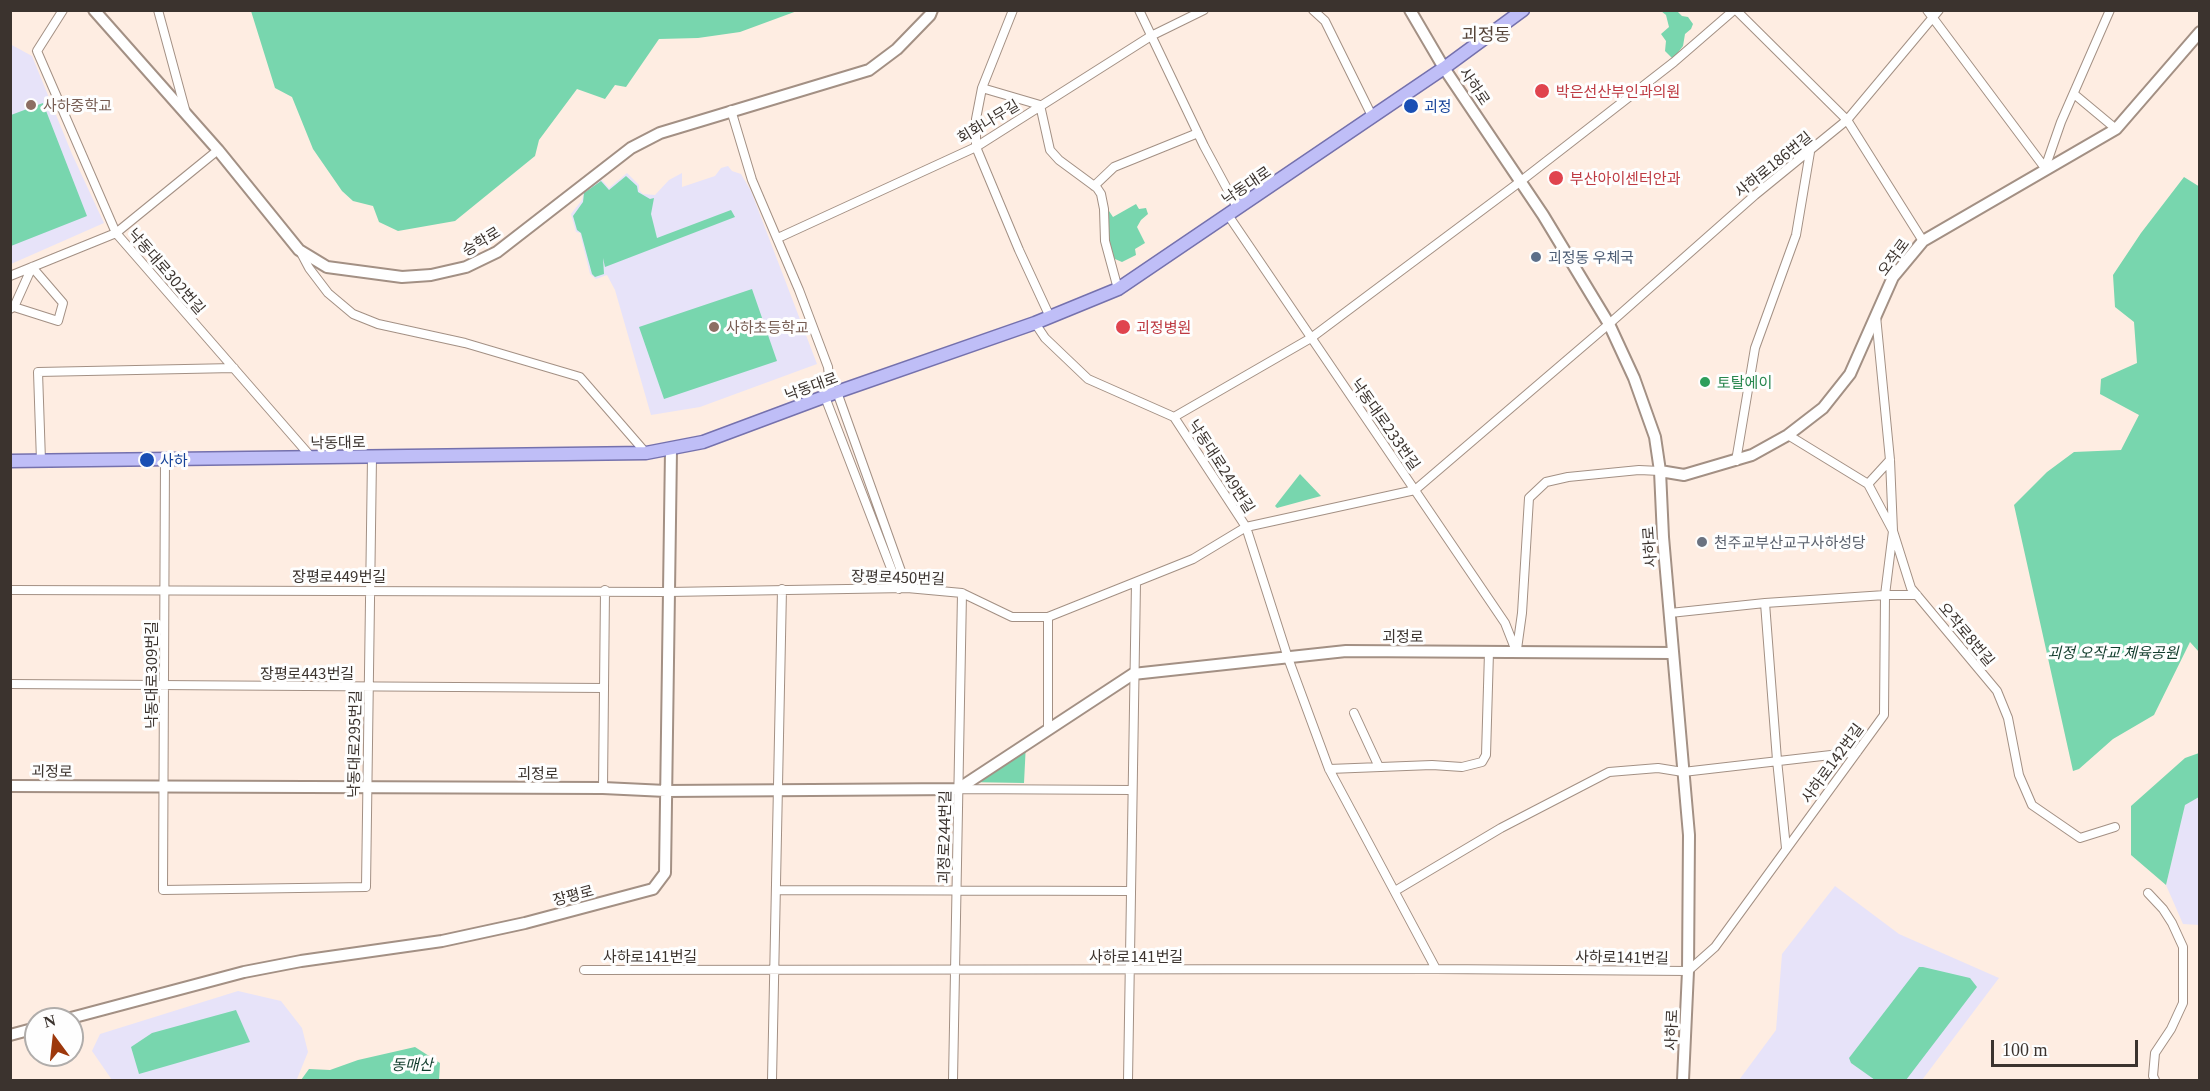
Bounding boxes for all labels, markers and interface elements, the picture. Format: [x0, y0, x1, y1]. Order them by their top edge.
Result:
district label: 괴정동 [1461, 23, 1511, 45]
street label: 사하로 [1456, 64, 1494, 108]
marker: 박은선산부인과의원 [1533, 82, 1551, 100]
place label: 박은선산부인과의원 [1556, 82, 1680, 100]
place label: 사하중학교 [43, 96, 112, 114]
street label: 회화나무길 [954, 96, 1022, 146]
marker: 괴정 [1402, 97, 1420, 115]
place label: 괴정 [1424, 97, 1452, 115]
marker: 사하중학교 [24, 98, 38, 112]
street label: 사하로186번길 [1731, 127, 1815, 201]
street label: 낙동대로 [1218, 162, 1274, 208]
marker: 부산아이센터안과 [1547, 169, 1565, 187]
place label: 부산아이센터안과 [1570, 169, 1680, 187]
street label: 승학로 [459, 223, 503, 259]
street label: 낙동대로302번길 [125, 224, 209, 318]
street label: 오작로 [1874, 235, 1912, 279]
place label: 괴정동 우체국 [1548, 248, 1634, 266]
marker: 괴정동 우체국 [1529, 250, 1543, 264]
place label: 사하초등학교 [726, 318, 809, 336]
marker: 괴정병원 [1114, 318, 1132, 336]
place label: 괴정병원 [1136, 318, 1191, 336]
marker: 사하초등학교 [707, 320, 721, 334]
street label: 낙동대로 [782, 368, 840, 404]
place label: 토탈에이 [1717, 373, 1772, 391]
street label: 낙동대로233번길 [1348, 375, 1424, 473]
marker: 토탈에이 [1698, 375, 1712, 389]
street label: 낙동대로249번길 [1185, 416, 1259, 516]
street label: 낙동대로 [310, 433, 366, 451]
marker: 사하 [138, 451, 156, 469]
place label: 사하 [160, 451, 188, 469]
street label: 사하로 [1639, 526, 1659, 568]
place label: 천주교부산교구사하성당 [1714, 533, 1866, 551]
marker: 천주교부산교구사하성당 [1695, 535, 1709, 549]
street label: 장평로450번길 [851, 566, 945, 588]
street label: 장평로449번길 [292, 567, 386, 585]
street label: 오작로8번길 [1935, 599, 1999, 669]
street label: 낙동대로309번길 [142, 621, 160, 729]
street label: 괴정로 [1382, 627, 1424, 645]
park label: 괴정 오작교 체육공원 [2048, 643, 2178, 661]
street label: 장평로443번길 [260, 664, 354, 682]
street label: 낙동대로295번길 [344, 690, 364, 798]
street label: 사하로142번길 [1797, 720, 1867, 806]
street label: 괴정로 [31, 762, 73, 780]
street label: 괴정로 [517, 764, 559, 782]
street label: 괴정로244번길 [934, 790, 954, 884]
street label: 장평로 [551, 881, 595, 909]
street label: 사하로141번길 [603, 947, 697, 965]
street label: 사하로141번길 [1089, 947, 1183, 965]
street label: 사하로141번길 [1575, 947, 1669, 967]
north arrow [24, 1007, 84, 1067]
street label: 사하로 [1661, 1009, 1681, 1051]
text: N [42, 1011, 58, 1031]
scale bar [1994, 1028, 2141, 1066]
text: 100 m [2002, 1040, 2048, 1060]
park label: 동매산 [391, 1055, 433, 1073]

